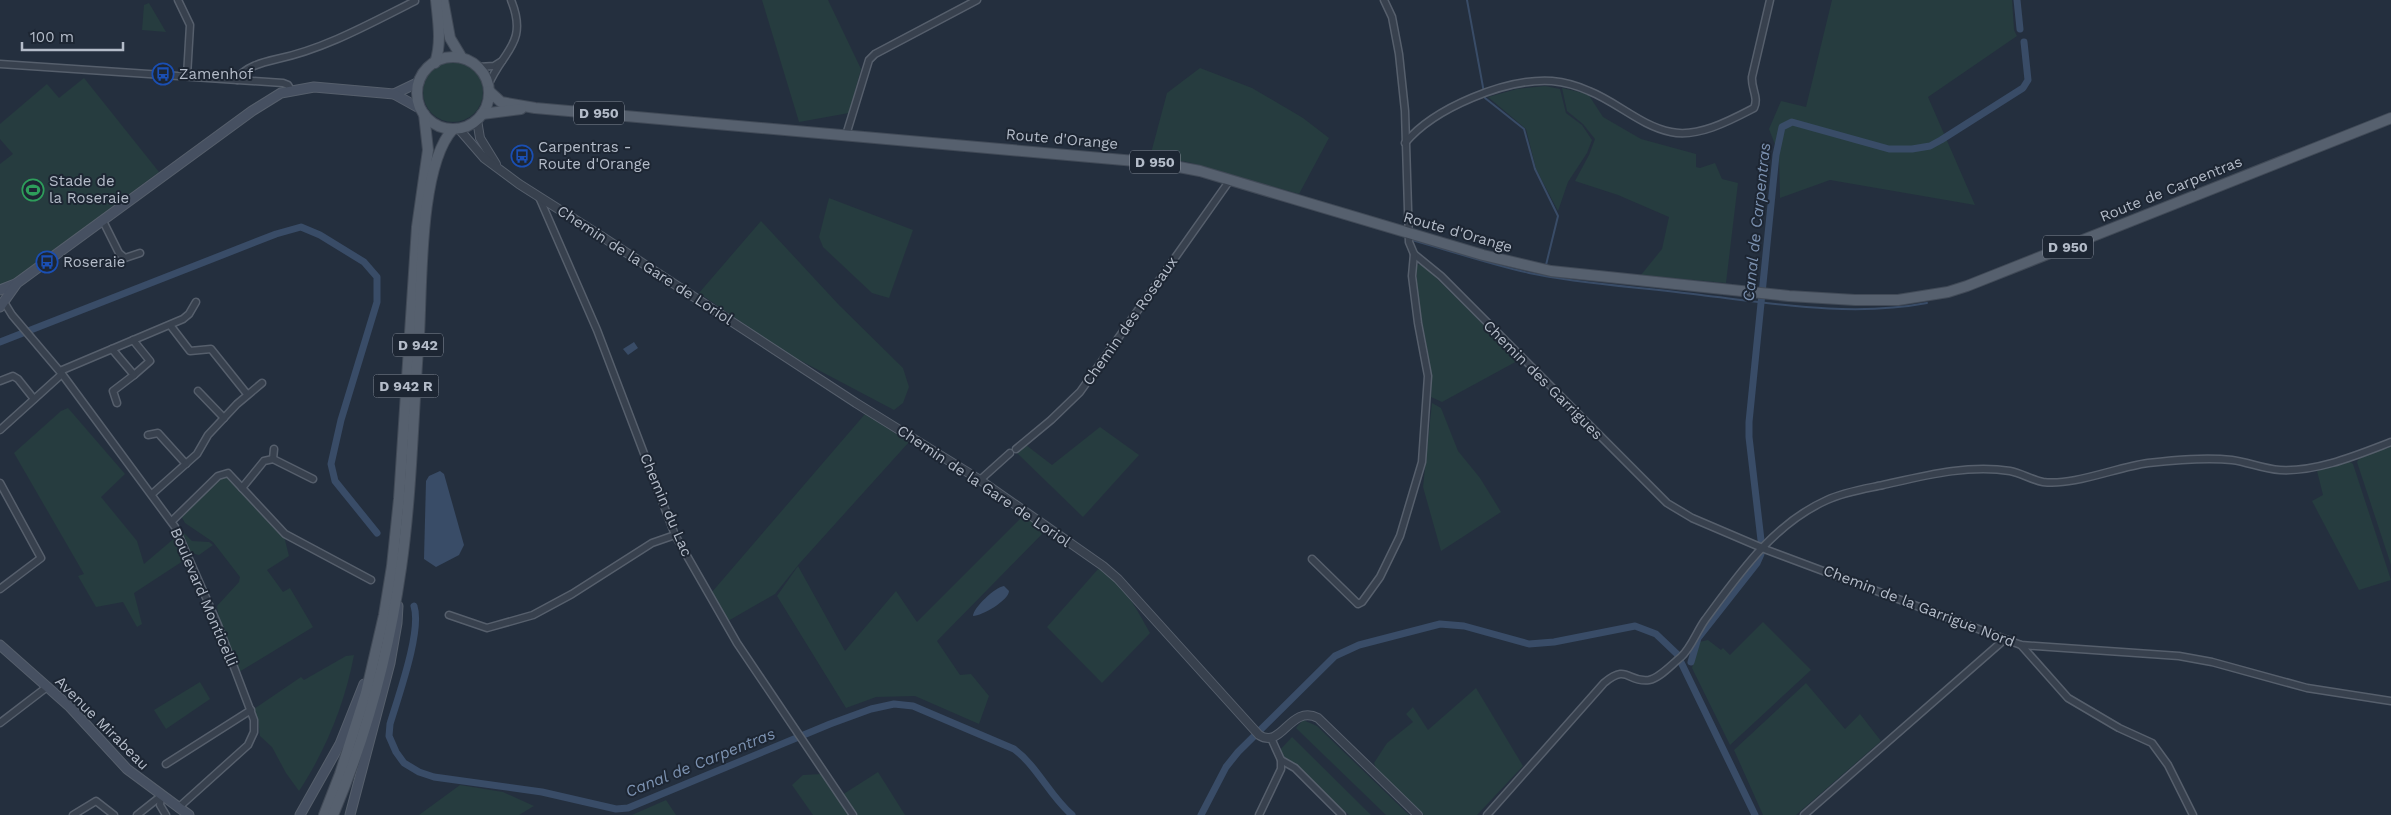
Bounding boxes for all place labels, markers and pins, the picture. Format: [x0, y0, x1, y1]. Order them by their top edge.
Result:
bus stop icon: Zamenhof [151, 62, 175, 86]
place label: Zamenhof [179, 65, 253, 83]
place label: Carpentras - Route d'Orange [538, 138, 650, 173]
bus stop icon: Carpentras - Route d'Orange [510, 144, 534, 168]
place label: Stade de la Roseraie [49, 172, 129, 207]
sports icon: Stade de la Roseraie [21, 178, 45, 202]
bus stop icon: Roseraie [35, 250, 59, 274]
place label: Roseraie [63, 253, 125, 271]

